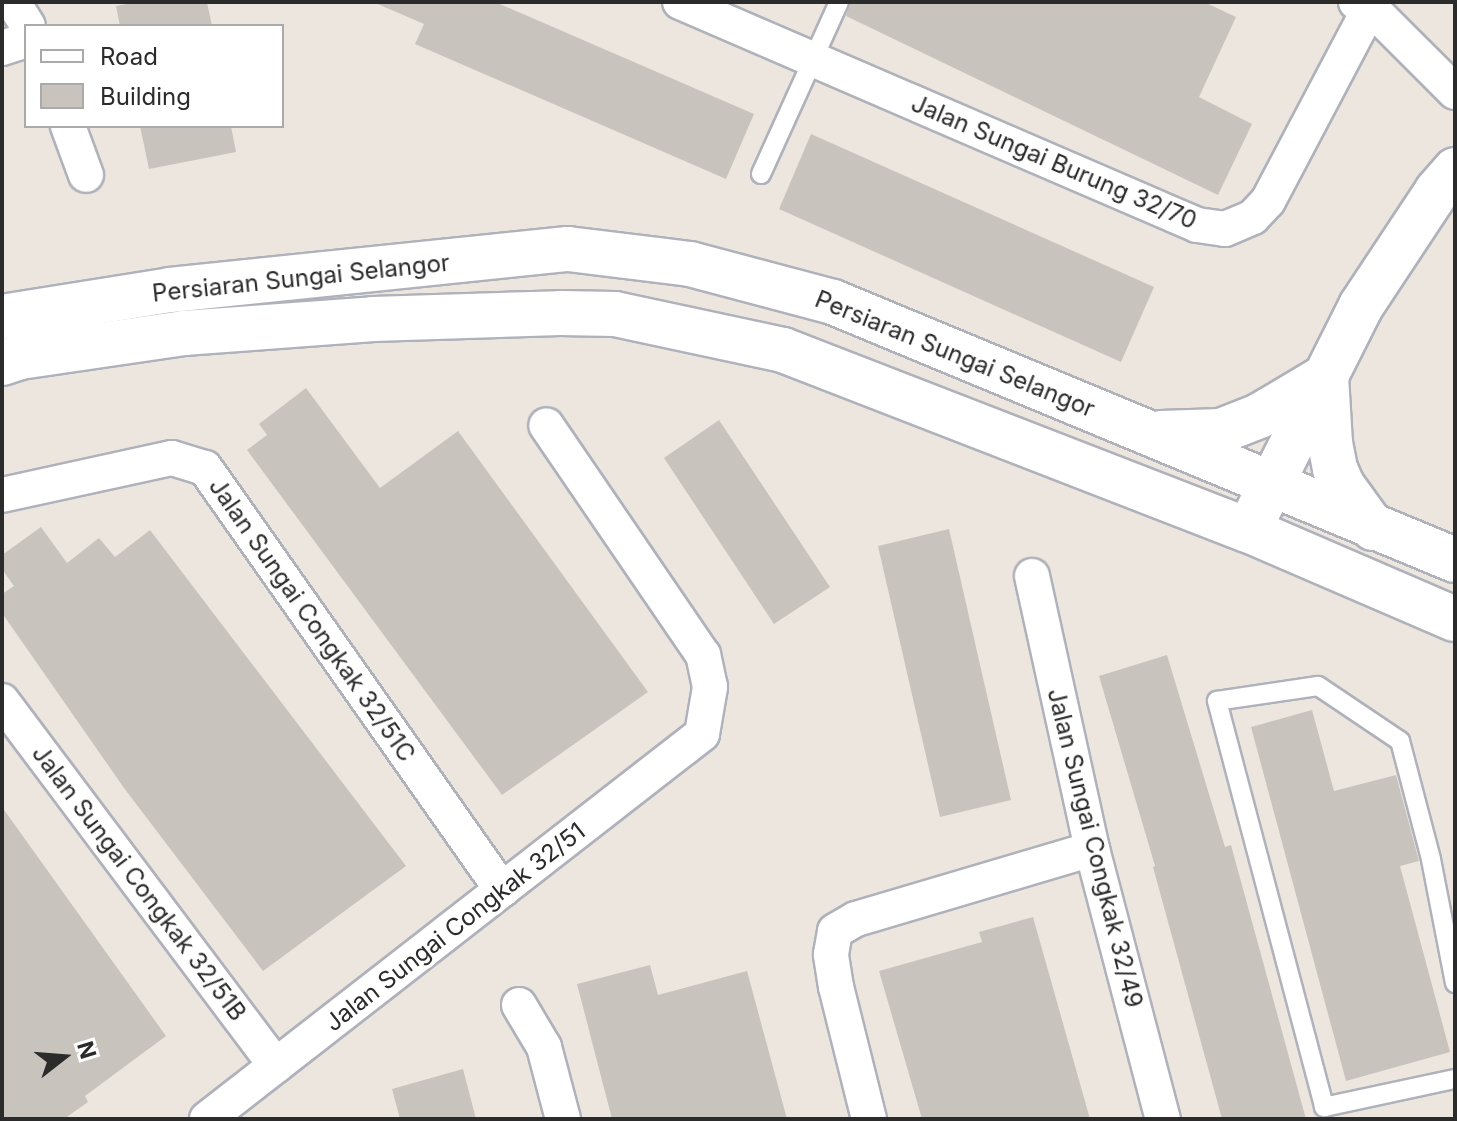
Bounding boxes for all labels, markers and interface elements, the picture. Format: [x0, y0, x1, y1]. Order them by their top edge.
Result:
legend [24, 24, 284, 128]
text: Road [100, 42, 158, 71]
text: Building [100, 82, 191, 111]
street label: Jalan Sungai Burung 32/70 [907, 89, 1201, 235]
street label: Persiaran Sungai Selangor [151, 248, 451, 308]
street label: Persiaran Sungai Selangor [811, 285, 1099, 423]
street label: Jalan Sungai Congkak 32/51C [203, 473, 421, 767]
street label: Jalan Sungai Congkak 32/49 [1041, 685, 1149, 1011]
street label: Jalan Sungai Congkak 32/51B [26, 740, 252, 1026]
street label: Jalan Sungai Congkak 32/51 [319, 817, 591, 1037]
north arrow [24, 1017, 104, 1097]
text: N [72, 1038, 102, 1062]

